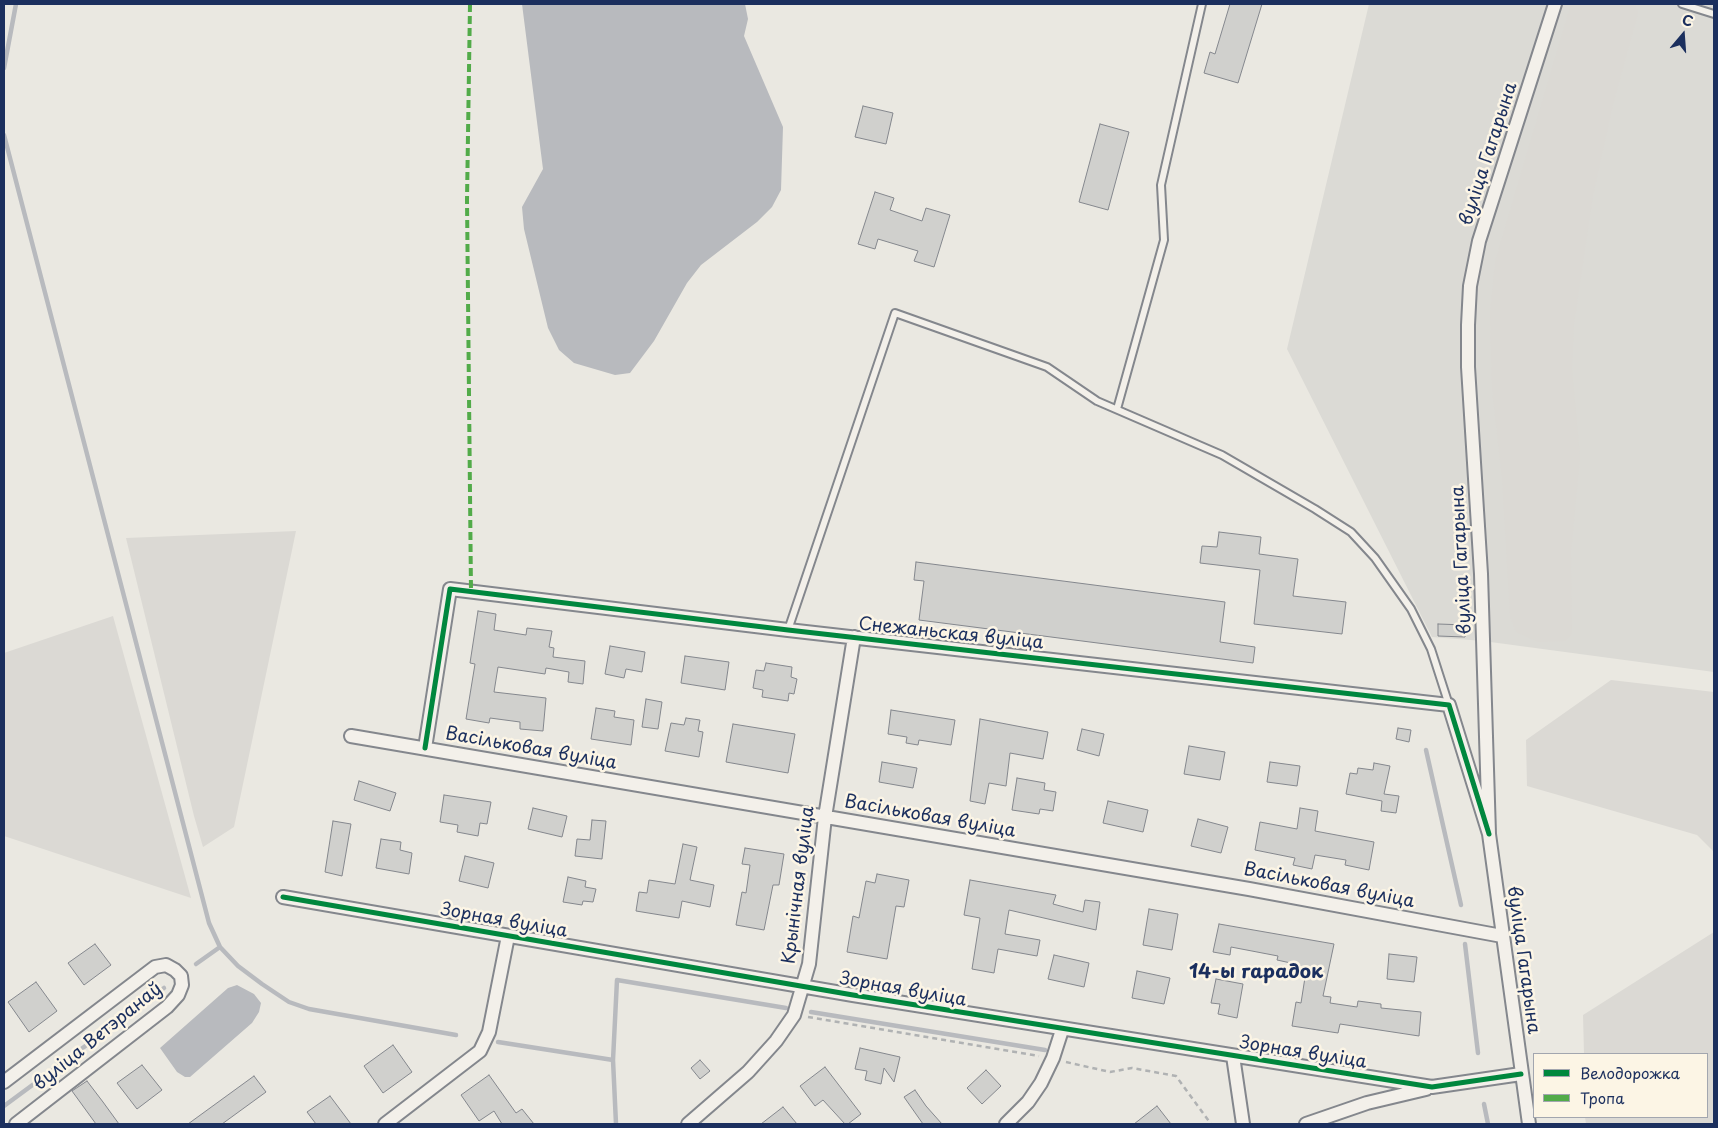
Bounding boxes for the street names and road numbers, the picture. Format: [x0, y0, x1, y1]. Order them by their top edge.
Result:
street label: вуліца Гагарына [1456, 80, 1522, 228]
street label: вуліца Гагарына [1447, 485, 1477, 635]
street label: Снежаньская вуліца [857, 614, 1045, 654]
street label: Васільковая вуліца [444, 723, 618, 775]
street label: Васільковая вуліца [843, 791, 1017, 843]
street label: Крынічная вуліца [779, 805, 819, 965]
street label: Васільковая вуліца [1242, 859, 1416, 913]
street label: вуліца Гагарына [1502, 885, 1544, 1035]
street label: Зорная вуліца [439, 899, 569, 943]
street label: Зорная вуліца [838, 968, 968, 1012]
street label: вуліца Ветэранаў [29, 979, 167, 1095]
street label: Зорная вуліца [1238, 1032, 1368, 1074]

